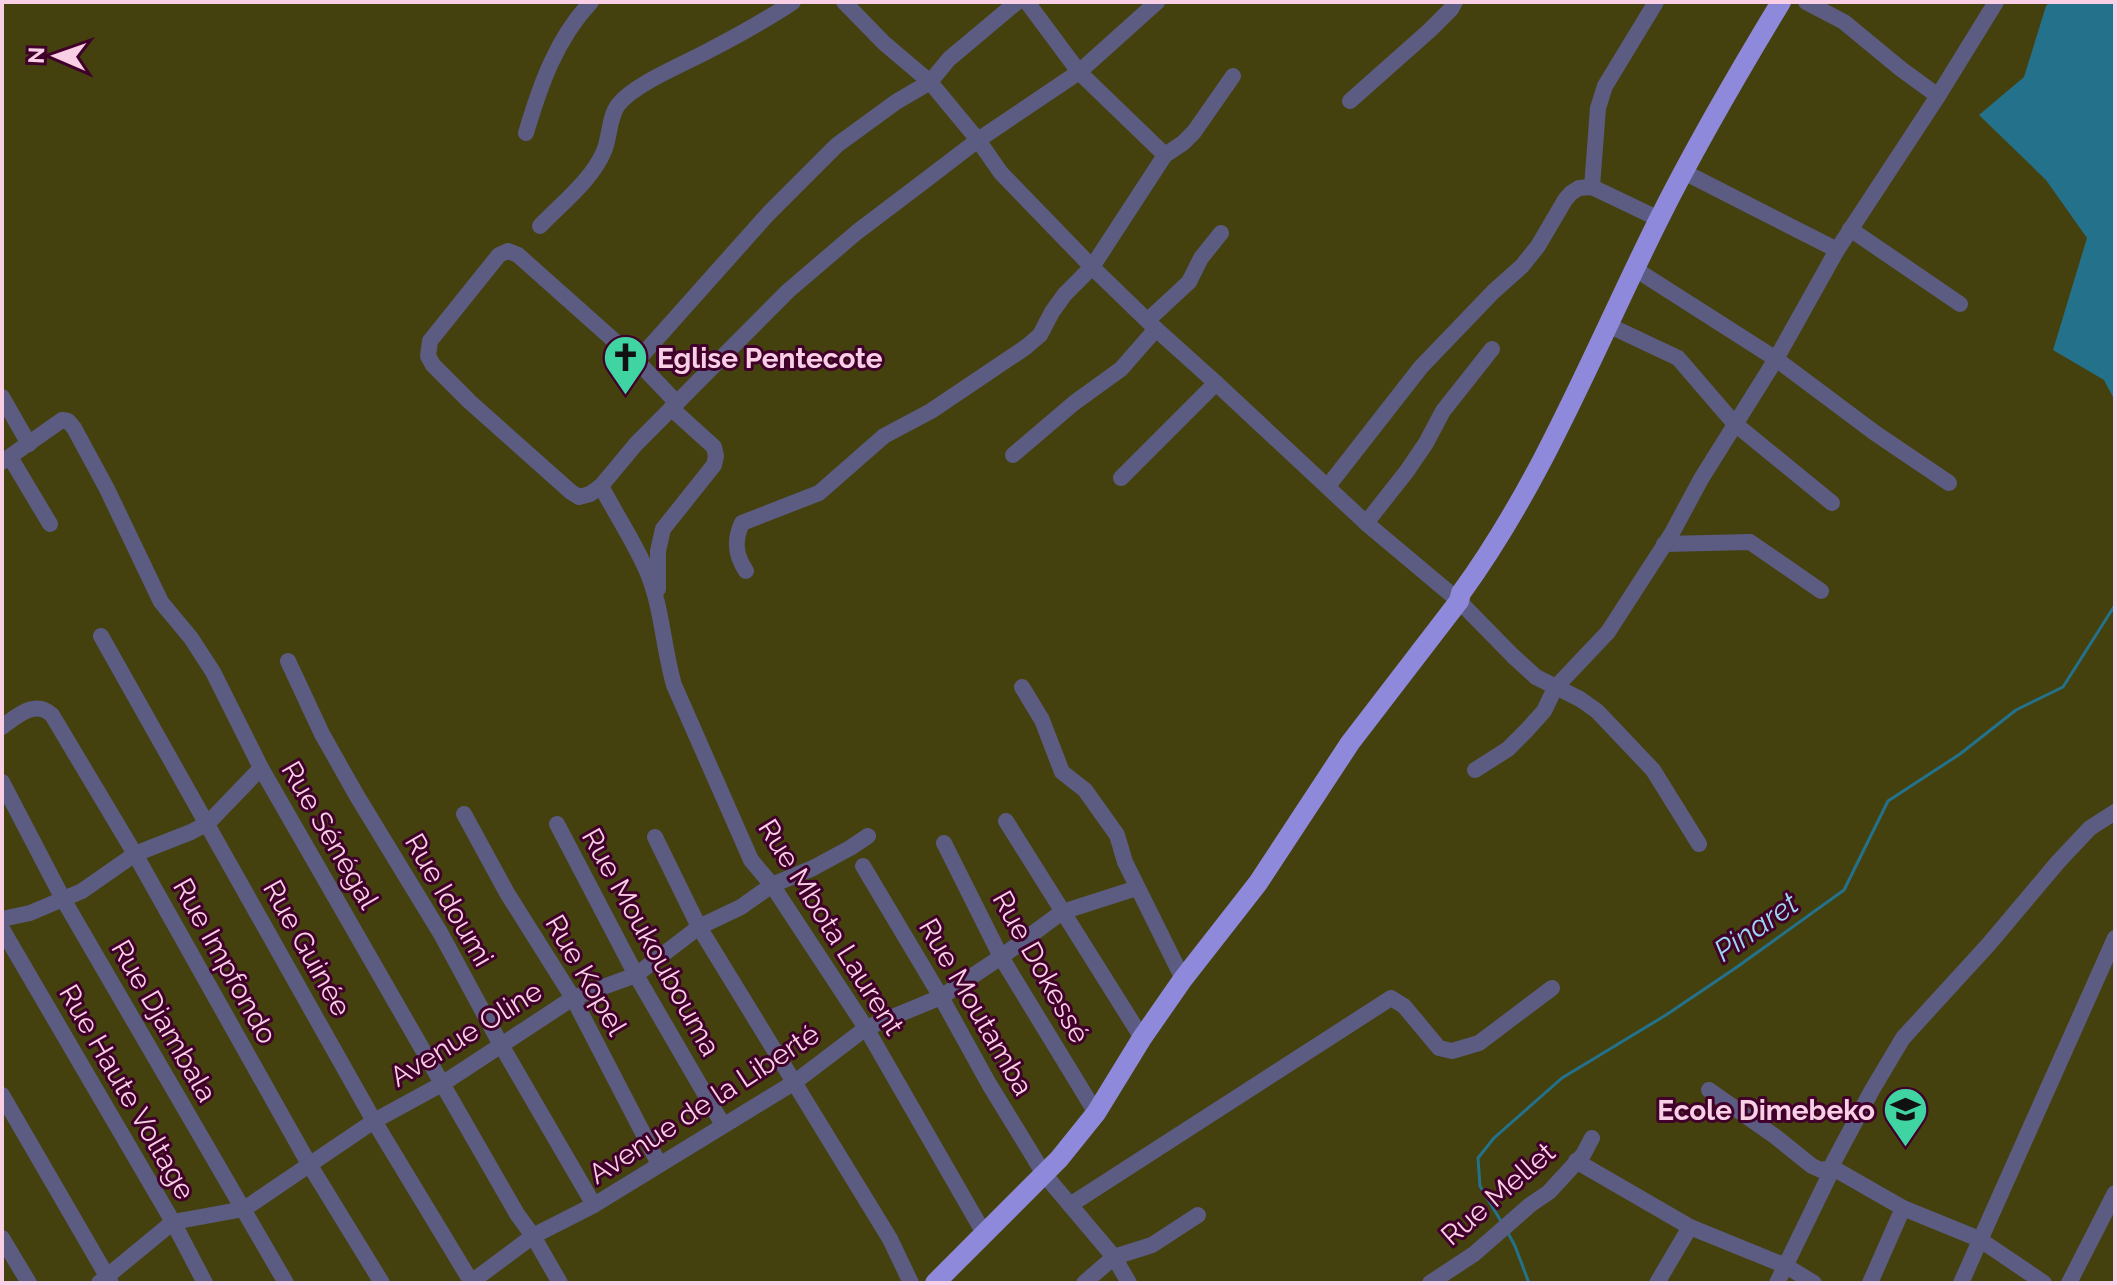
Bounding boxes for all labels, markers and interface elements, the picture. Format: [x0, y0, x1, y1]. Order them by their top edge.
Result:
north arrow [16, 16, 96, 96]
text: N [23, 46, 49, 64]
church icon: Eglise Pentecote [602, 334, 650, 397]
place label: Eglise Pentecote [657, 342, 883, 375]
street label: Rue Sénégal [275, 755, 386, 915]
street label: Rue Mbota Laurent [751, 813, 911, 1041]
street label: Rue Moukoubouma [575, 823, 727, 1061]
street label: Rue Idoumi [398, 828, 500, 972]
street label: Rue Impfondo [166, 873, 284, 1049]
street label: Rue Guinée [256, 874, 358, 1022]
street label: Rue Dokessé [986, 885, 1096, 1049]
water label: Pinaret [1707, 885, 1805, 968]
street label: Rue Kopel [538, 909, 634, 1041]
street label: Rue Moutamba [912, 913, 1040, 1101]
street label: Rue Djambala [104, 934, 224, 1108]
street label: Avenue Oline [384, 974, 548, 1094]
street label: Rue Haute Voltage [52, 979, 202, 1205]
street label: Avenue de la Liberté [583, 1017, 825, 1191]
school or university icon: Ecole Dimebeko [1882, 1086, 1930, 1149]
place label: Ecole Dimebeko [1657, 1094, 1875, 1127]
street label: Rue Mellet [1434, 1135, 1562, 1252]

